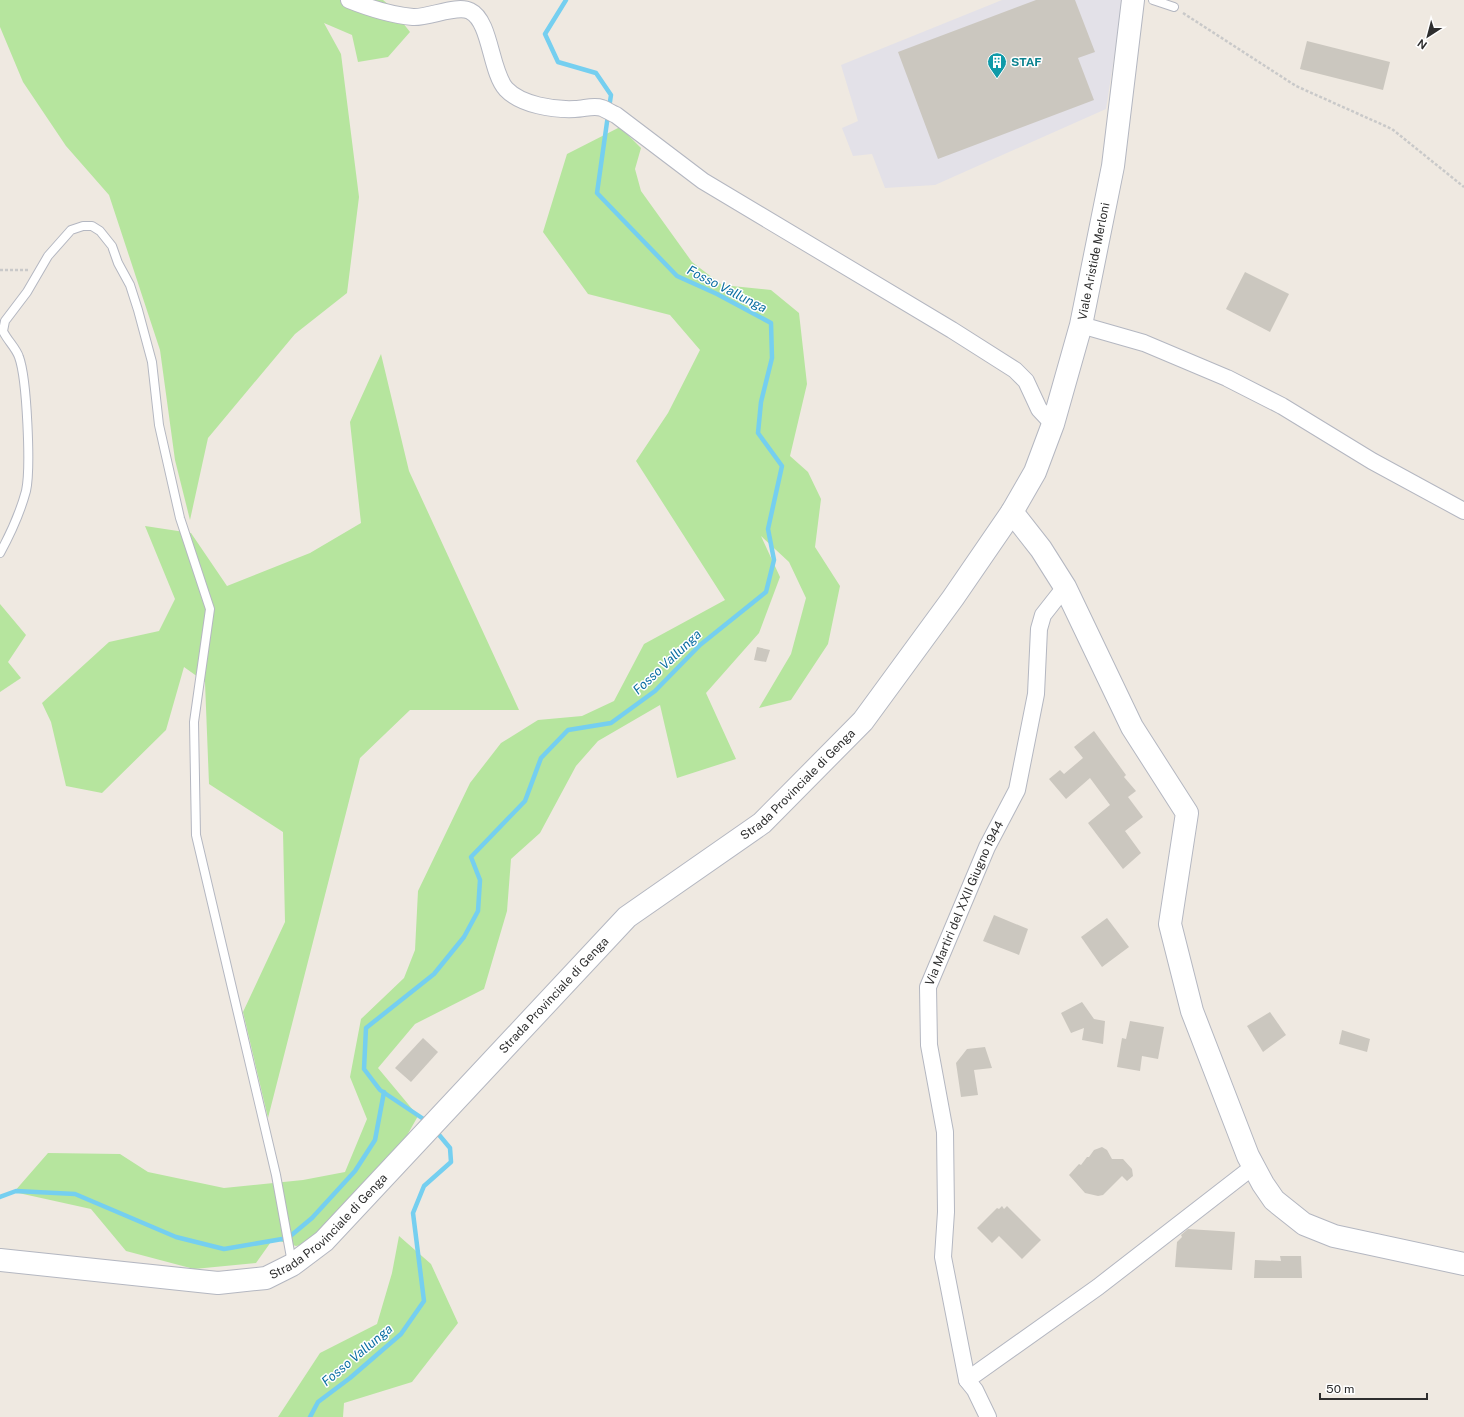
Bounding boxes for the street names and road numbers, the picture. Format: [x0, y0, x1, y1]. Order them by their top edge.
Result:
street label: Viale Aristide Merloni [1075, 201, 1112, 321]
street label: Strada Provinciale di Genga [738, 726, 858, 843]
street label: Via Martiri del XXII Giugno 1944 [922, 818, 1007, 988]
street label: Strada Provinciale di Genga [496, 934, 611, 1056]
street label: Strada Provinciale di Genga [267, 1171, 390, 1282]

